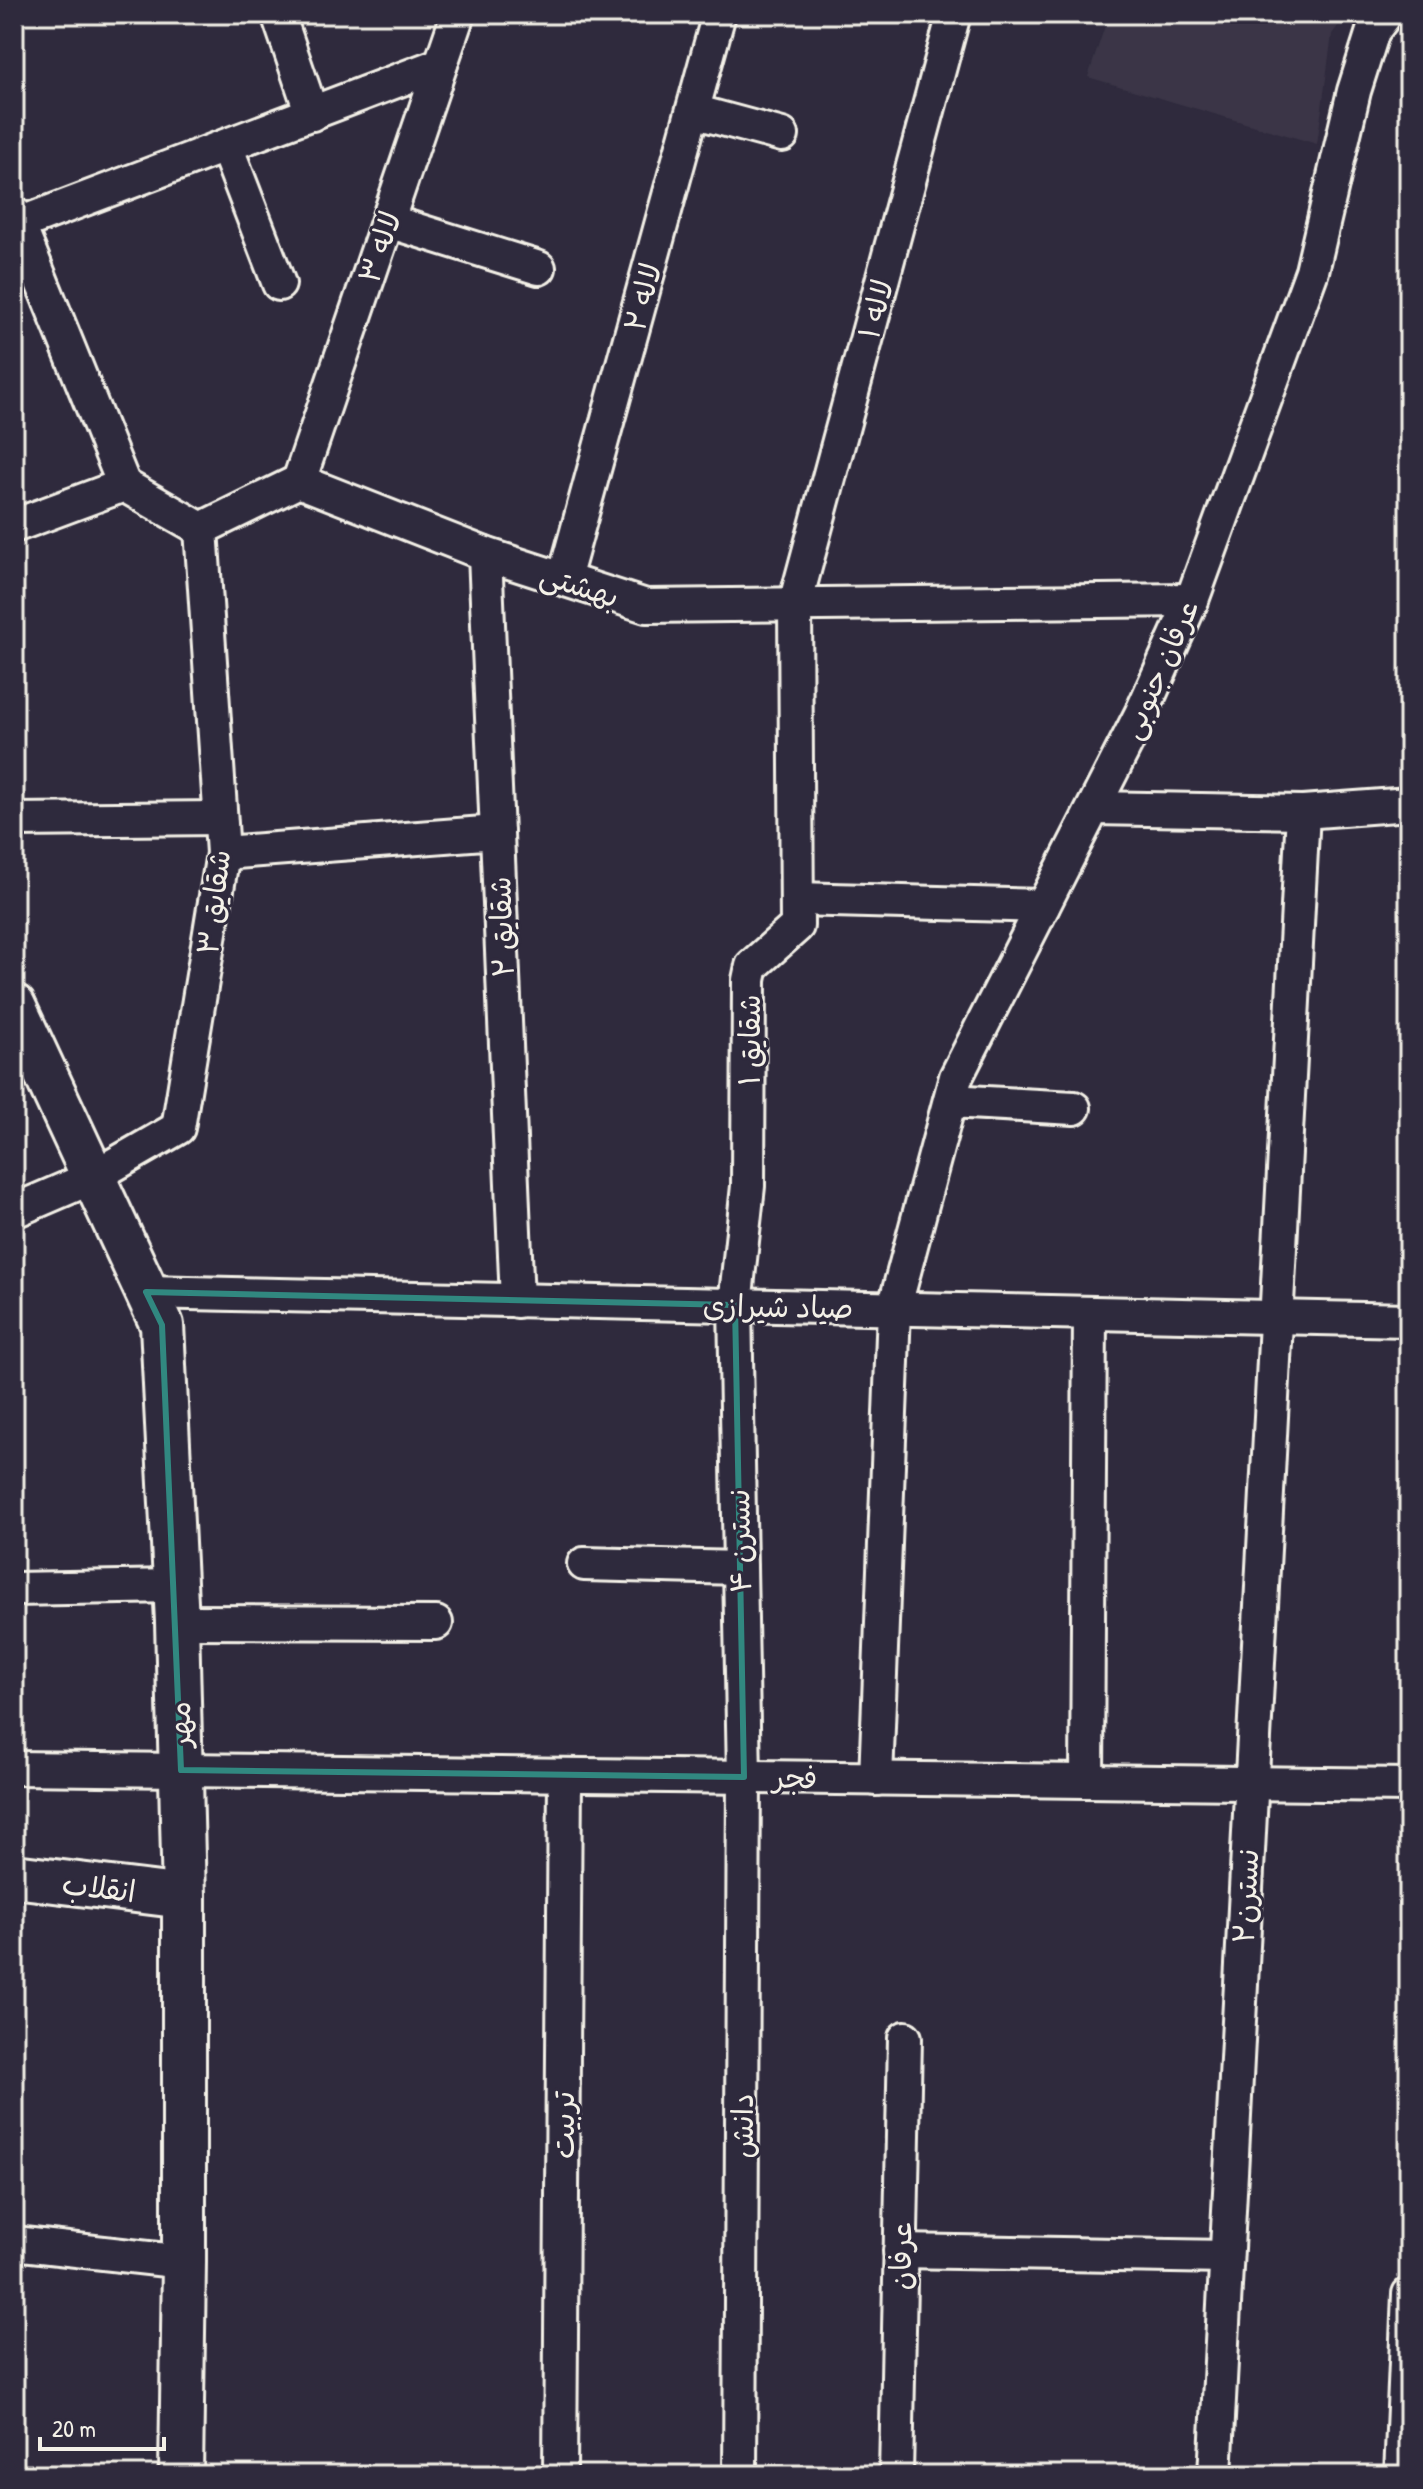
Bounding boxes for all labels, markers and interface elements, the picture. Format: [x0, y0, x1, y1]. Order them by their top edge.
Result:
street label: لاله ۳ [348, 206, 410, 288]
street label: لاله ۲ [614, 258, 670, 336]
street label: لاله ۱ [848, 275, 902, 343]
street label: بهشتی [535, 554, 625, 616]
street label: عرفان جنوبی [1110, 593, 1208, 746]
street label: شقایق ۳ [187, 847, 239, 957]
street label: شقایق ۲ [479, 876, 523, 978]
street label: شقایق ۱ [729, 994, 769, 1086]
street label: صیاد شیرازی [702, 1285, 854, 1327]
street label: نسترن ۴ [718, 1489, 760, 1593]
street label: مهر [159, 1701, 199, 1750]
street label: فجر [769, 1757, 818, 1797]
street label: نسترن۲ [1223, 1848, 1267, 1944]
street label: انقلاب [60, 1863, 138, 1911]
street label: تربیت [543, 2091, 583, 2159]
street label: دانش [722, 2093, 762, 2159]
street label: عرفان [879, 2221, 921, 2291]
scale bar [40, 2401, 164, 2451]
text: 20 m [52, 2412, 96, 2444]

